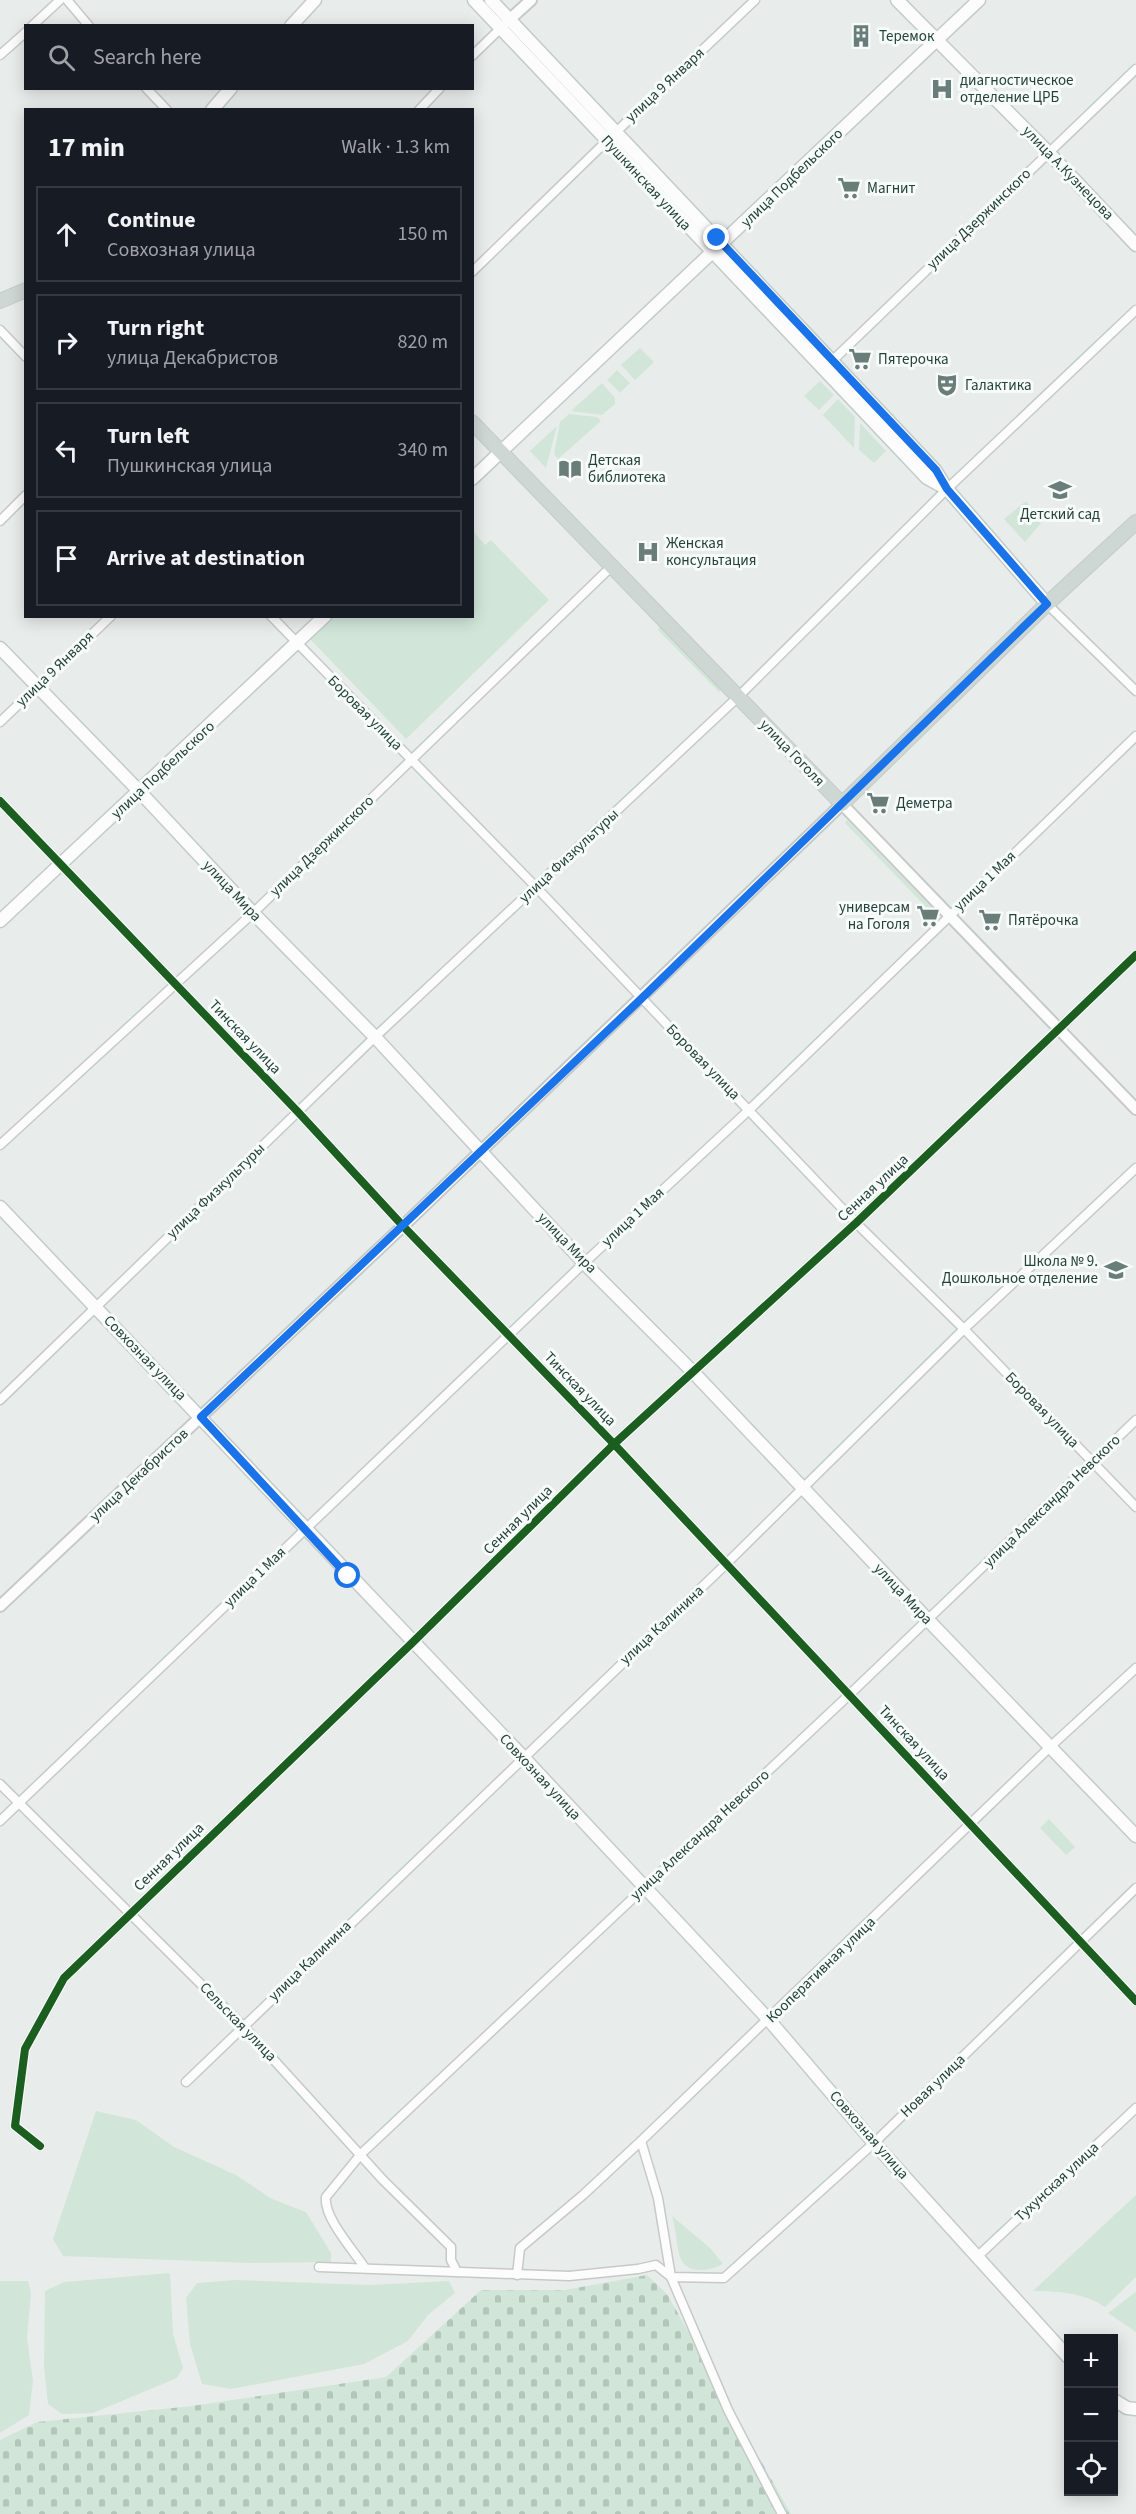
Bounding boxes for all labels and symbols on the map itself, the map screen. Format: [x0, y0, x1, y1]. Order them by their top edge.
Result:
building icon: Теремок [848, 23, 874, 49]
place label: Теремок [879, 26, 935, 47]
street label: улица 9 Января [621, 43, 709, 127]
place label: диагностическое отделение ЦРБ [960, 70, 1074, 108]
hospital icon: диагностическое отделение ЦРБ [929, 76, 955, 102]
street label: улица А.Кузнецова [1017, 121, 1119, 225]
street label: улица Подбельского [736, 124, 848, 232]
street label: Пушкинская улица [596, 131, 696, 235]
street label: улица Дзержинского [922, 164, 1036, 274]
supermarket icon: Магнит [836, 175, 862, 201]
place label: Магнит [867, 178, 916, 199]
route end [703, 224, 729, 250]
supermarket icon: Пятерочка [847, 346, 873, 372]
place label: Пятерочка [878, 349, 949, 370]
theatre icon: Галактика [934, 372, 960, 398]
place label: Галактика [965, 375, 1032, 396]
place label: Детская библиотека [588, 450, 666, 488]
library icon: Детская библиотека [557, 456, 583, 482]
school or university icon: Детский сад [1047, 477, 1073, 503]
place label: Детский сад [1020, 504, 1100, 525]
place label: Женская консультация [666, 533, 757, 571]
hospital icon: Женская консультация [635, 539, 661, 565]
street label: улица 9 Января [11, 626, 99, 712]
street label: Боровая улица [323, 671, 407, 755]
street label: улица Гоголя [755, 715, 829, 791]
street label: улица Подбельского [107, 716, 219, 824]
supermarket icon: Деметра [865, 790, 891, 816]
street label: улица Дзержинского [265, 791, 379, 901]
place label: Деметра [896, 793, 952, 814]
street label: улица Физкультуры [515, 804, 623, 908]
street label: улица 1 Мая [949, 846, 1021, 916]
street label: улица Мира [198, 856, 266, 926]
place label: универсам на Гоголя [839, 897, 910, 935]
supermarket icon: универсам на Гоголя [915, 903, 941, 929]
supermarket icon: Пятёрочка [977, 907, 1003, 933]
place label: Пятёрочка [1008, 910, 1079, 931]
street label: Тинская улица [204, 995, 286, 1079]
street label: Боровая улица [661, 1019, 745, 1105]
street label: улица Физкультуры [162, 1139, 270, 1243]
street label: Сенная улица [833, 1149, 913, 1227]
street label: улица 1 Мая [597, 1182, 669, 1252]
street label: улица Мира [533, 1208, 601, 1278]
place label: Школа № 9. Дошкольное отделение [942, 1251, 1098, 1289]
school or university icon: Школа № 9. Дошкольное отделение [1103, 1257, 1129, 1283]
street label: Совхозная улица [99, 1311, 191, 1405]
street label: Тинская улица [539, 1347, 621, 1431]
street label: Боровая улица [1000, 1367, 1084, 1453]
street label: улица Декабристов [85, 1423, 193, 1526]
street label: улица Александра Невского [979, 1430, 1125, 1572]
street label: Сенная улица [479, 1481, 557, 1559]
street label: улица 1 Мая [219, 1542, 291, 1612]
street label: улица Мира [869, 1559, 937, 1629]
route start [334, 1562, 360, 1588]
street label: улица Калинина [615, 1581, 709, 1669]
street label: Тинская улица [874, 1701, 954, 1785]
street label: Совхозная улица [494, 1729, 586, 1825]
street label: улица Александра Невского [626, 1765, 774, 1905]
street label: Сенная улица [129, 1818, 209, 1896]
street label: Кооперативная улица [762, 1912, 880, 2028]
street label: улица Калинина [264, 1916, 356, 2006]
street label: Сельская улица [195, 1978, 281, 2066]
street label: Новая улица [896, 2050, 970, 2122]
street label: Совхозная улица [825, 2086, 913, 2184]
street label: Тухунская улица [1010, 2137, 1104, 2227]

